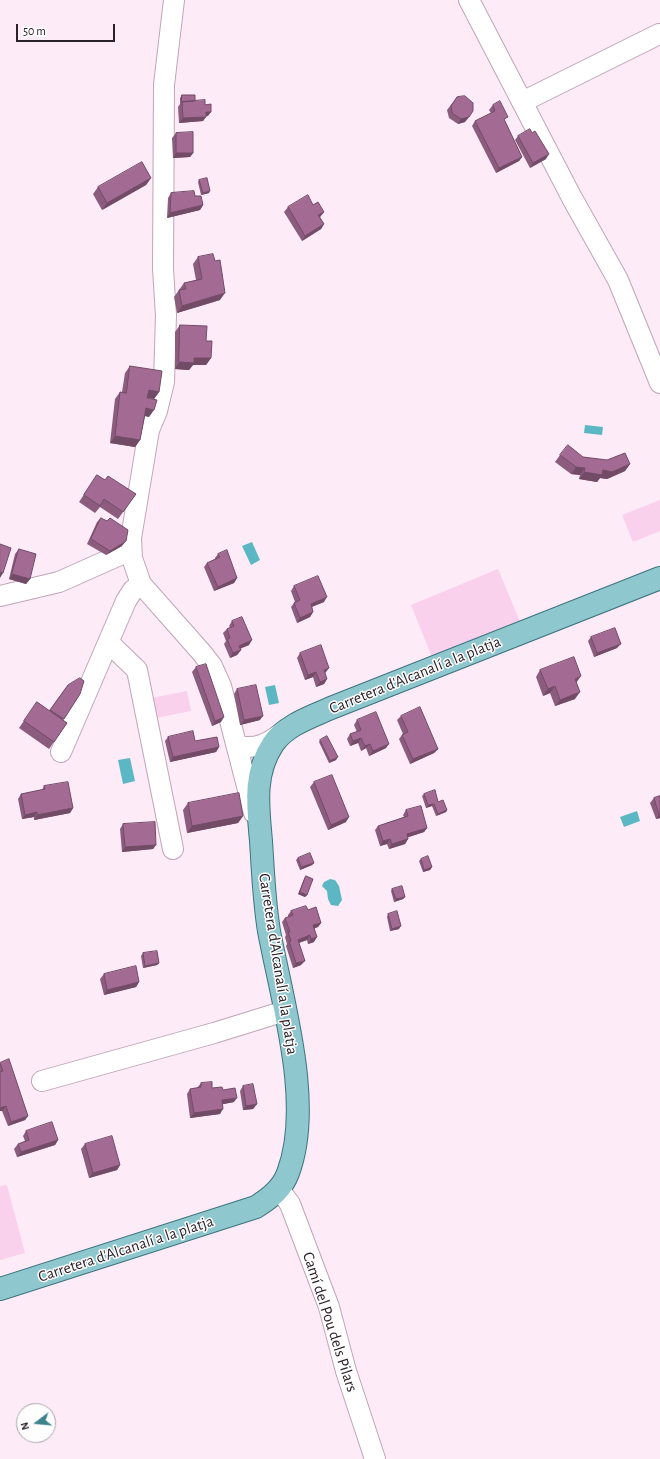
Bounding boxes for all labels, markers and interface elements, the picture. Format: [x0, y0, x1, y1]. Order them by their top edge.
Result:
scale bar [18, 16, 117, 42]
text: 50 m [23, 25, 46, 37]
street label: Carretera d'Alcanalí a la platja [326, 632, 504, 718]
street label: Carretera d'Alcanalí a la platja [254, 872, 302, 1056]
street label: Carretera d'Alcanalí a la platja [36, 1212, 216, 1286]
street label: Camí del Pou dels Pilars [298, 1250, 362, 1394]
north arrow [16, 1403, 56, 1443]
text: N [19, 1421, 31, 1431]

